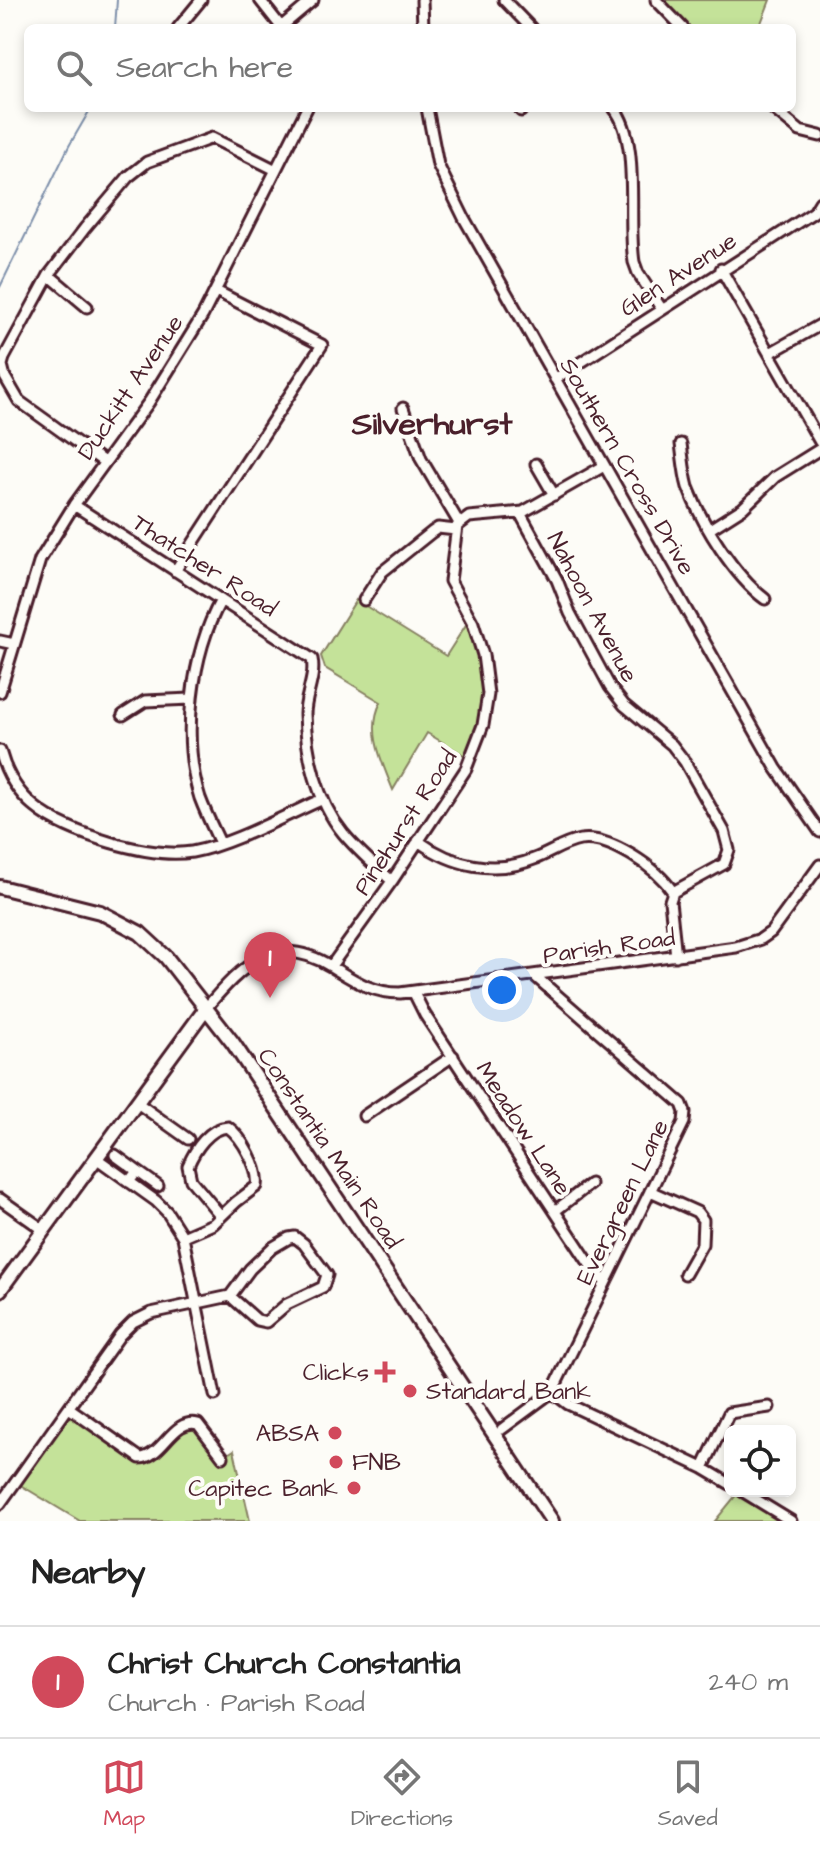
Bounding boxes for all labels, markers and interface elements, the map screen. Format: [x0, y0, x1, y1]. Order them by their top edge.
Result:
search box [24, 24, 796, 112]
icon: search [52, 46, 96, 90]
text: Search here [116, 47, 293, 89]
street label: Glen Avenue [614, 224, 744, 325]
street label: Duckitt Avenue [70, 308, 192, 467]
street label: Southern Cross Drive [551, 352, 703, 581]
district label: Silverhurst [351, 402, 513, 447]
street label: Thatcher Road [125, 506, 284, 626]
street label: Nahoon Avenue [538, 526, 646, 689]
street label: Pinehurst Road [346, 743, 466, 902]
street label: Parish Road [541, 921, 677, 973]
pin: 1 [244, 932, 296, 998]
your location [482, 970, 522, 1010]
street label: Constantia Main Road [249, 1041, 409, 1256]
street label: Meadow Lane [467, 1055, 579, 1202]
street label: Evergreen Lane [568, 1114, 679, 1291]
place label: Clicks [303, 1356, 369, 1390]
marker: Clicks [376, 1363, 394, 1381]
place label: Standard Bank [426, 1375, 591, 1409]
marker: Standard Bank [401, 1382, 419, 1400]
place label: ABSA [256, 1417, 319, 1451]
marker: ABSA [326, 1424, 344, 1442]
map controls [724, 1425, 796, 1497]
button: locate [724, 1425, 796, 1497]
place label: FNB [352, 1446, 401, 1480]
marker: FNB [327, 1453, 345, 1471]
place label: Capitec Bank [188, 1472, 338, 1506]
marker: Capitec Bank [345, 1479, 363, 1497]
text: Nearby [32, 1549, 146, 1597]
text: Christ Church Constantia [108, 1643, 461, 1685]
text: 1 [56, 1664, 60, 1700]
text: 240 m [708, 1664, 788, 1700]
text: Church · Parish Road [108, 1685, 365, 1721]
tab: Map [102, 1755, 146, 1834]
tab: Directions [351, 1755, 453, 1834]
tab: Saved [658, 1755, 718, 1834]

